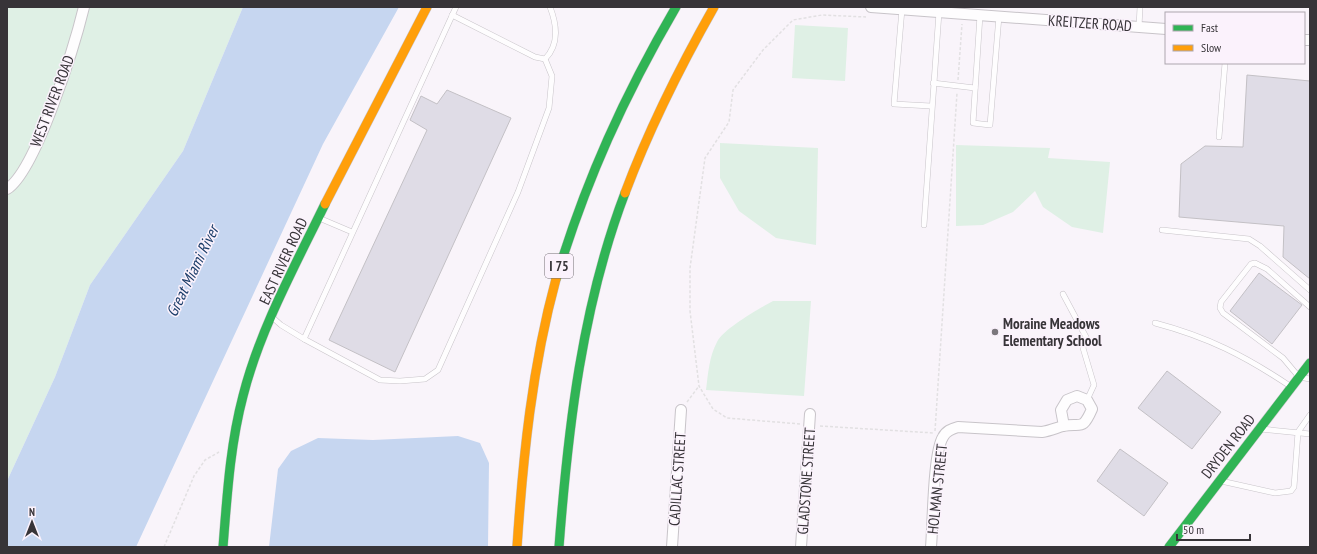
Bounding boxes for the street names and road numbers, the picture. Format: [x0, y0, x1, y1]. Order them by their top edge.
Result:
street label: KREITZER ROAD [1048, 11, 1133, 35]
street label: WEST RIVER ROAD [26, 52, 78, 149]
street label: EAST RIVER ROAD [255, 215, 311, 307]
road number: I 75 [545, 254, 573, 278]
street label: DRYDEN ROAD [1197, 410, 1259, 482]
street label: GLADSTONE STREET [793, 427, 819, 535]
street label: CADILLAC STREET [664, 431, 690, 526]
street label: HOLMAN STREET [923, 443, 951, 535]

